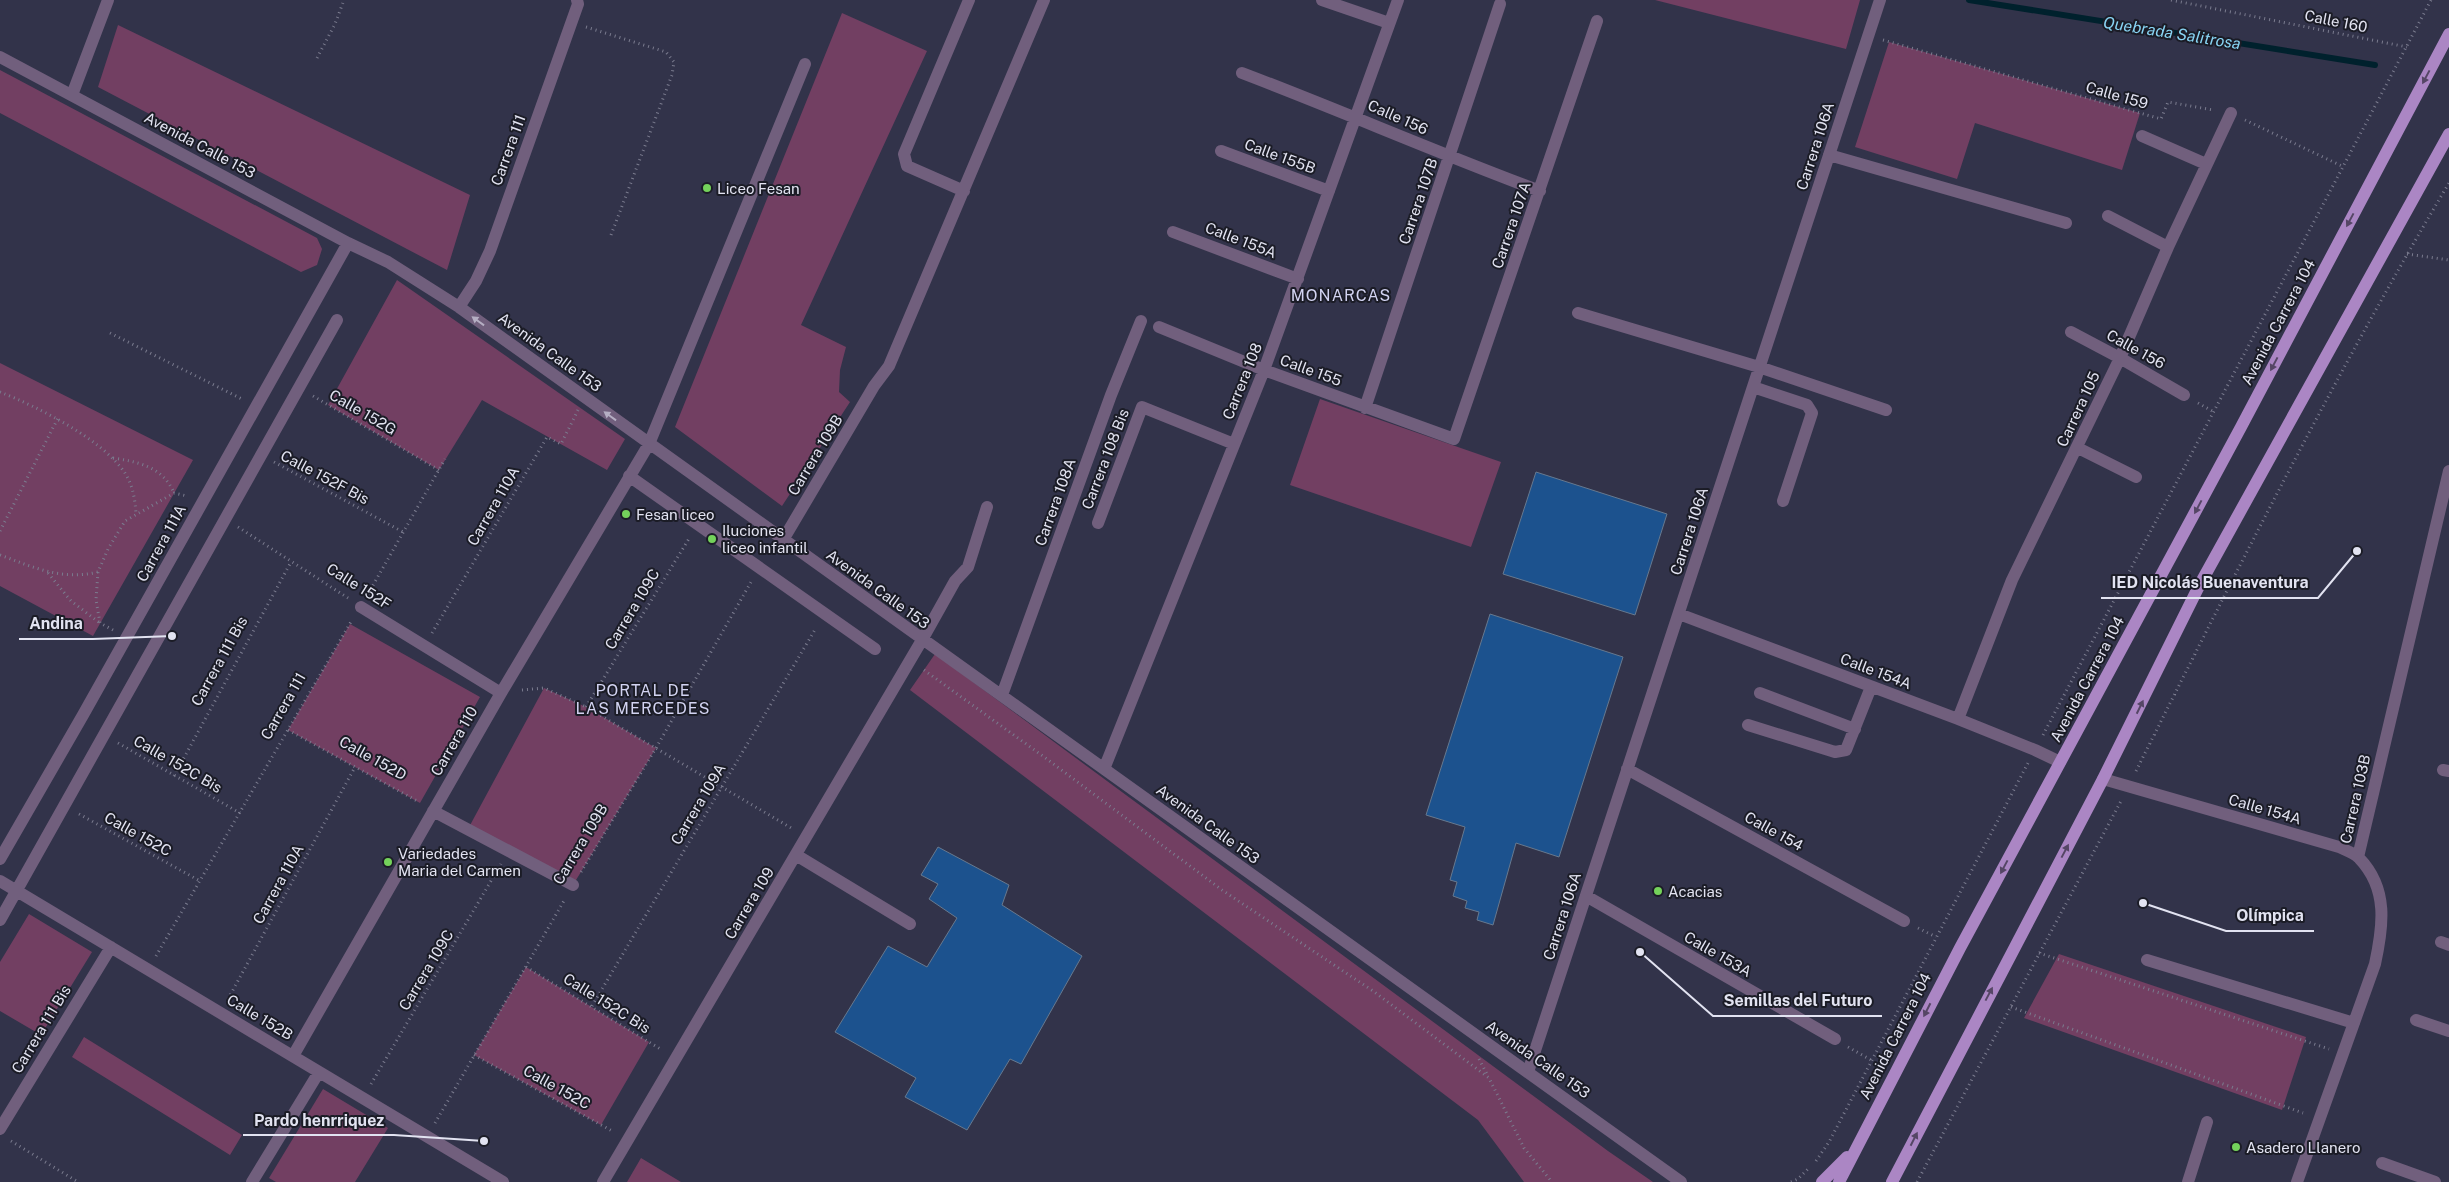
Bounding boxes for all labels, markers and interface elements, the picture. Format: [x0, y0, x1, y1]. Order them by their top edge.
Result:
street label: Calle 160 [2303, 7, 2369, 35]
water label: Quebrada Salitrosa [2102, 13, 2242, 53]
one-way arrow [2422, 69, 2430, 84]
street label: Calle 159 [2084, 78, 2150, 112]
street label: Calle 156 [1365, 96, 1431, 138]
street label: Carrera 106A [1793, 100, 1837, 192]
street label: Avenida Calle 153 [142, 109, 258, 181]
street label: Carrera 111 [487, 112, 529, 188]
street label: Calle 155B [1242, 135, 1318, 177]
street label: Carrera 107B [1395, 156, 1441, 246]
street label: Carrera 107A [1488, 179, 1534, 271]
place label: Liceo Fesan [717, 180, 800, 197]
marker: Liceo Fesan [701, 182, 713, 194]
one-way arrow [2346, 213, 2354, 228]
street label: Calle 155A [1203, 219, 1279, 262]
street label: Avenida Carrera 104 [2238, 256, 2318, 388]
district label: MONARCAS [1291, 286, 1391, 305]
street label: Avenida Calle 153 [495, 309, 605, 395]
one-way arrow [472, 315, 485, 326]
street label: Calle 156 [2104, 326, 2168, 372]
street label: Carrera 108 [1219, 340, 1265, 422]
street label: Calle 155 [1278, 351, 1344, 389]
one-way arrow [2270, 357, 2279, 371]
street label: Carrera 105 [2053, 369, 2103, 449]
street label: Calle 152G [326, 386, 400, 438]
street label: Carrera 108 Bis [1078, 406, 1132, 512]
one-way arrow [603, 411, 617, 421]
street label: Carrera 109B [784, 412, 846, 498]
street label: Calle 152F Bis [278, 447, 372, 507]
street label: Carrera 108A [1031, 456, 1079, 548]
street label: Carrera 110A [464, 463, 523, 548]
street label: Carrera 106A [1667, 485, 1711, 577]
one-way arrow [2194, 500, 2202, 515]
street label: Carrera 111A [133, 501, 189, 584]
place label: Fesan liceo [636, 506, 715, 523]
marker: Fesan liceo [620, 508, 632, 520]
place label: Iluciones liceo infantil [722, 522, 808, 556]
marker: Iluciones liceo infantil [706, 533, 718, 545]
street label: Avenida Calle 153 [823, 546, 933, 632]
street label: Calle 152F [324, 560, 394, 612]
street label: Carrera 109C [601, 566, 663, 652]
callout: IED Nicolás Buenaventura [2101, 567, 2318, 598]
text: IED Nicolás Buenaventura [2111, 573, 2309, 592]
callout: Andina [19, 608, 93, 639]
street label: Carrera 111 Bis [187, 613, 251, 709]
street label: Avenida Carrera 104 [2047, 613, 2127, 745]
text: Andina [29, 614, 83, 633]
street label: Calle 154A [1838, 650, 1914, 692]
street label: Carrera 111 [257, 669, 309, 743]
district label: PORTAL DE LAS MERCEDES [576, 681, 710, 718]
one-way arrow [2135, 699, 2144, 714]
street label: Carrera 110 [427, 703, 481, 779]
street label: Calle 152C Bis [131, 732, 225, 796]
street label: Calle 152D [336, 733, 410, 783]
street label: Carrera 103B [2336, 753, 2374, 845]
street label: Carrera 109A [667, 760, 729, 848]
street label: Avenida Calle 153 [1153, 781, 1263, 867]
street label: Calle 154A [2227, 791, 2304, 828]
street label: Carrera 109B [549, 801, 611, 887]
street label: Calle 154 [1742, 808, 1806, 854]
street label: Calle 152C [102, 809, 174, 859]
street label: Carrera 110A [249, 841, 307, 927]
one-way arrow [2061, 844, 2069, 858]
place label: Variedades Maria del Carmen [398, 845, 521, 879]
marker: Variedades Maria del Carmen [382, 856, 394, 868]
one-way arrow [1999, 860, 2008, 873]
street label: Carrera 109 [721, 864, 777, 942]
street label: Carrera 106A [1540, 870, 1584, 962]
place label: Acacias [1668, 883, 1722, 900]
marker: Acacias [1652, 885, 1664, 897]
callout: Olímpica [2226, 900, 2314, 931]
text: Olímpica [2236, 906, 2304, 925]
street label: Carrera 109C [395, 927, 457, 1013]
street label: Calle 153A [1681, 928, 1755, 980]
street label: Calle 152C Bis [560, 970, 654, 1036]
street label: Avenida Carrera 104 [1856, 970, 1934, 1102]
street label: Carrera 111 Bis [8, 982, 74, 1076]
callout: Semillas del Futuro [1713, 985, 1882, 1016]
one-way arrow [1985, 987, 1993, 1002]
street label: Calle 152B [224, 991, 296, 1043]
text: Semillas del Futuro [1724, 991, 1872, 1010]
one-way arrow [1923, 1003, 1931, 1017]
street label: Avenida Calle 153 [1483, 1017, 1593, 1101]
street label: Calle 152C [521, 1062, 593, 1112]
callout: Pardo henrriquez [243, 1104, 394, 1135]
text: Pardo henrriquez [254, 1111, 384, 1130]
one-way arrow [1910, 1131, 1918, 1146]
place label: Asadero Llanero [2246, 1139, 2360, 1156]
marker: Asadero Llanero [2230, 1141, 2242, 1153]

